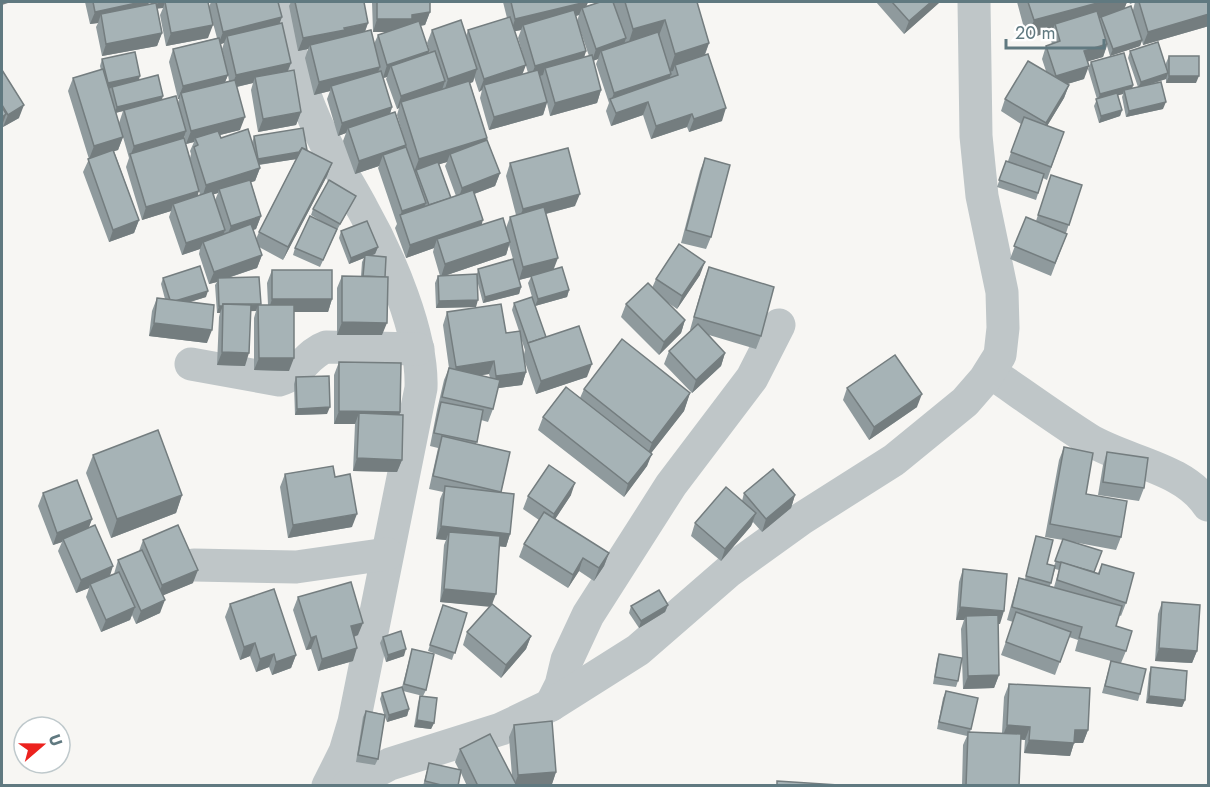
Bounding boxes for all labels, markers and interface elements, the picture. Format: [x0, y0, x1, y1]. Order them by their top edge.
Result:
scale bar [1006, 12, 1104, 50]
text: 20 m [1015, 20, 1055, 46]
north arrow [12, 715, 72, 775]
text: U [43, 731, 68, 749]

